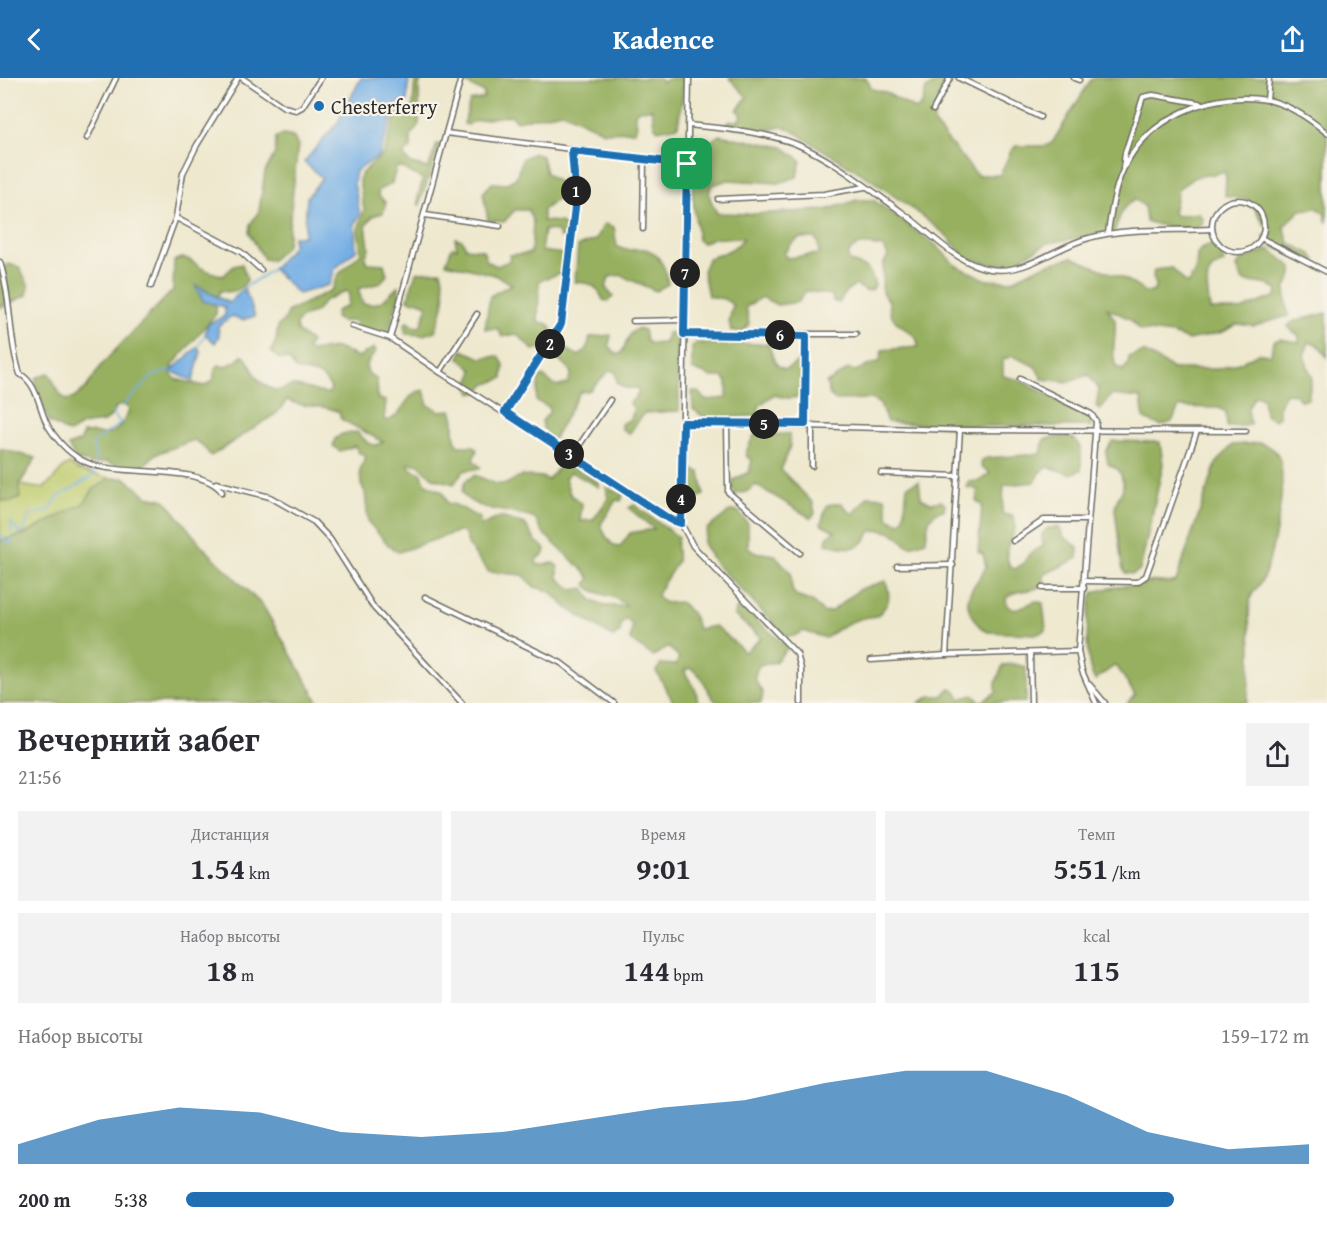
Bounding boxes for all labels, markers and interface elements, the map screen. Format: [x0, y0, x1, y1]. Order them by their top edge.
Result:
text: Kadence [613, 19, 714, 59]
icon: back [18, 23, 51, 56]
icon: share [1276, 23, 1309, 56]
place label: Chesterferry [331, 92, 437, 121]
marker: Chesterferry [312, 99, 326, 113]
pin [661, 138, 712, 189]
icon: arrive [670, 147, 703, 180]
pin: 1 [561, 176, 591, 206]
text: 1 [572, 179, 580, 203]
pin: 7 [670, 258, 700, 288]
text: 7 [681, 261, 689, 285]
pin: 6 [765, 320, 795, 350]
text: 6 [776, 323, 784, 347]
pin: 2 [535, 329, 565, 359]
text: 2 [546, 332, 554, 356]
pin: 5 [749, 409, 779, 439]
text: 5 [760, 412, 768, 436]
pin: 3 [554, 439, 584, 469]
text: 3 [565, 442, 573, 466]
pin: 4 [666, 484, 696, 514]
text: 4 [677, 487, 685, 511]
text: Вечерний забег [18, 715, 260, 763]
button: share [1246, 723, 1309, 786]
text: 21:56 [18, 762, 61, 791]
text: Дистанция [191, 822, 269, 846]
text: Время [641, 822, 686, 846]
text: Темп [1078, 822, 1115, 846]
text: 1.54 [190, 846, 245, 890]
text: 9:01 [636, 846, 691, 890]
text: 5:51 [1053, 846, 1108, 890]
text: km [245, 861, 270, 885]
text: /km [1108, 861, 1141, 885]
text: Набор высоты [180, 924, 280, 948]
text: Пульс [643, 924, 684, 948]
text: kcal [1083, 924, 1110, 948]
text: 18 [206, 948, 237, 992]
text: 144 [623, 948, 670, 992]
text: 115 [1074, 948, 1120, 992]
text: m [237, 963, 254, 987]
text: bpm [670, 963, 704, 987]
text: Набор высоты [18, 1021, 143, 1050]
text: 159–172 m [1221, 1021, 1309, 1050]
text: 200 m [18, 1185, 71, 1214]
text: 5:38 [114, 1185, 148, 1214]

